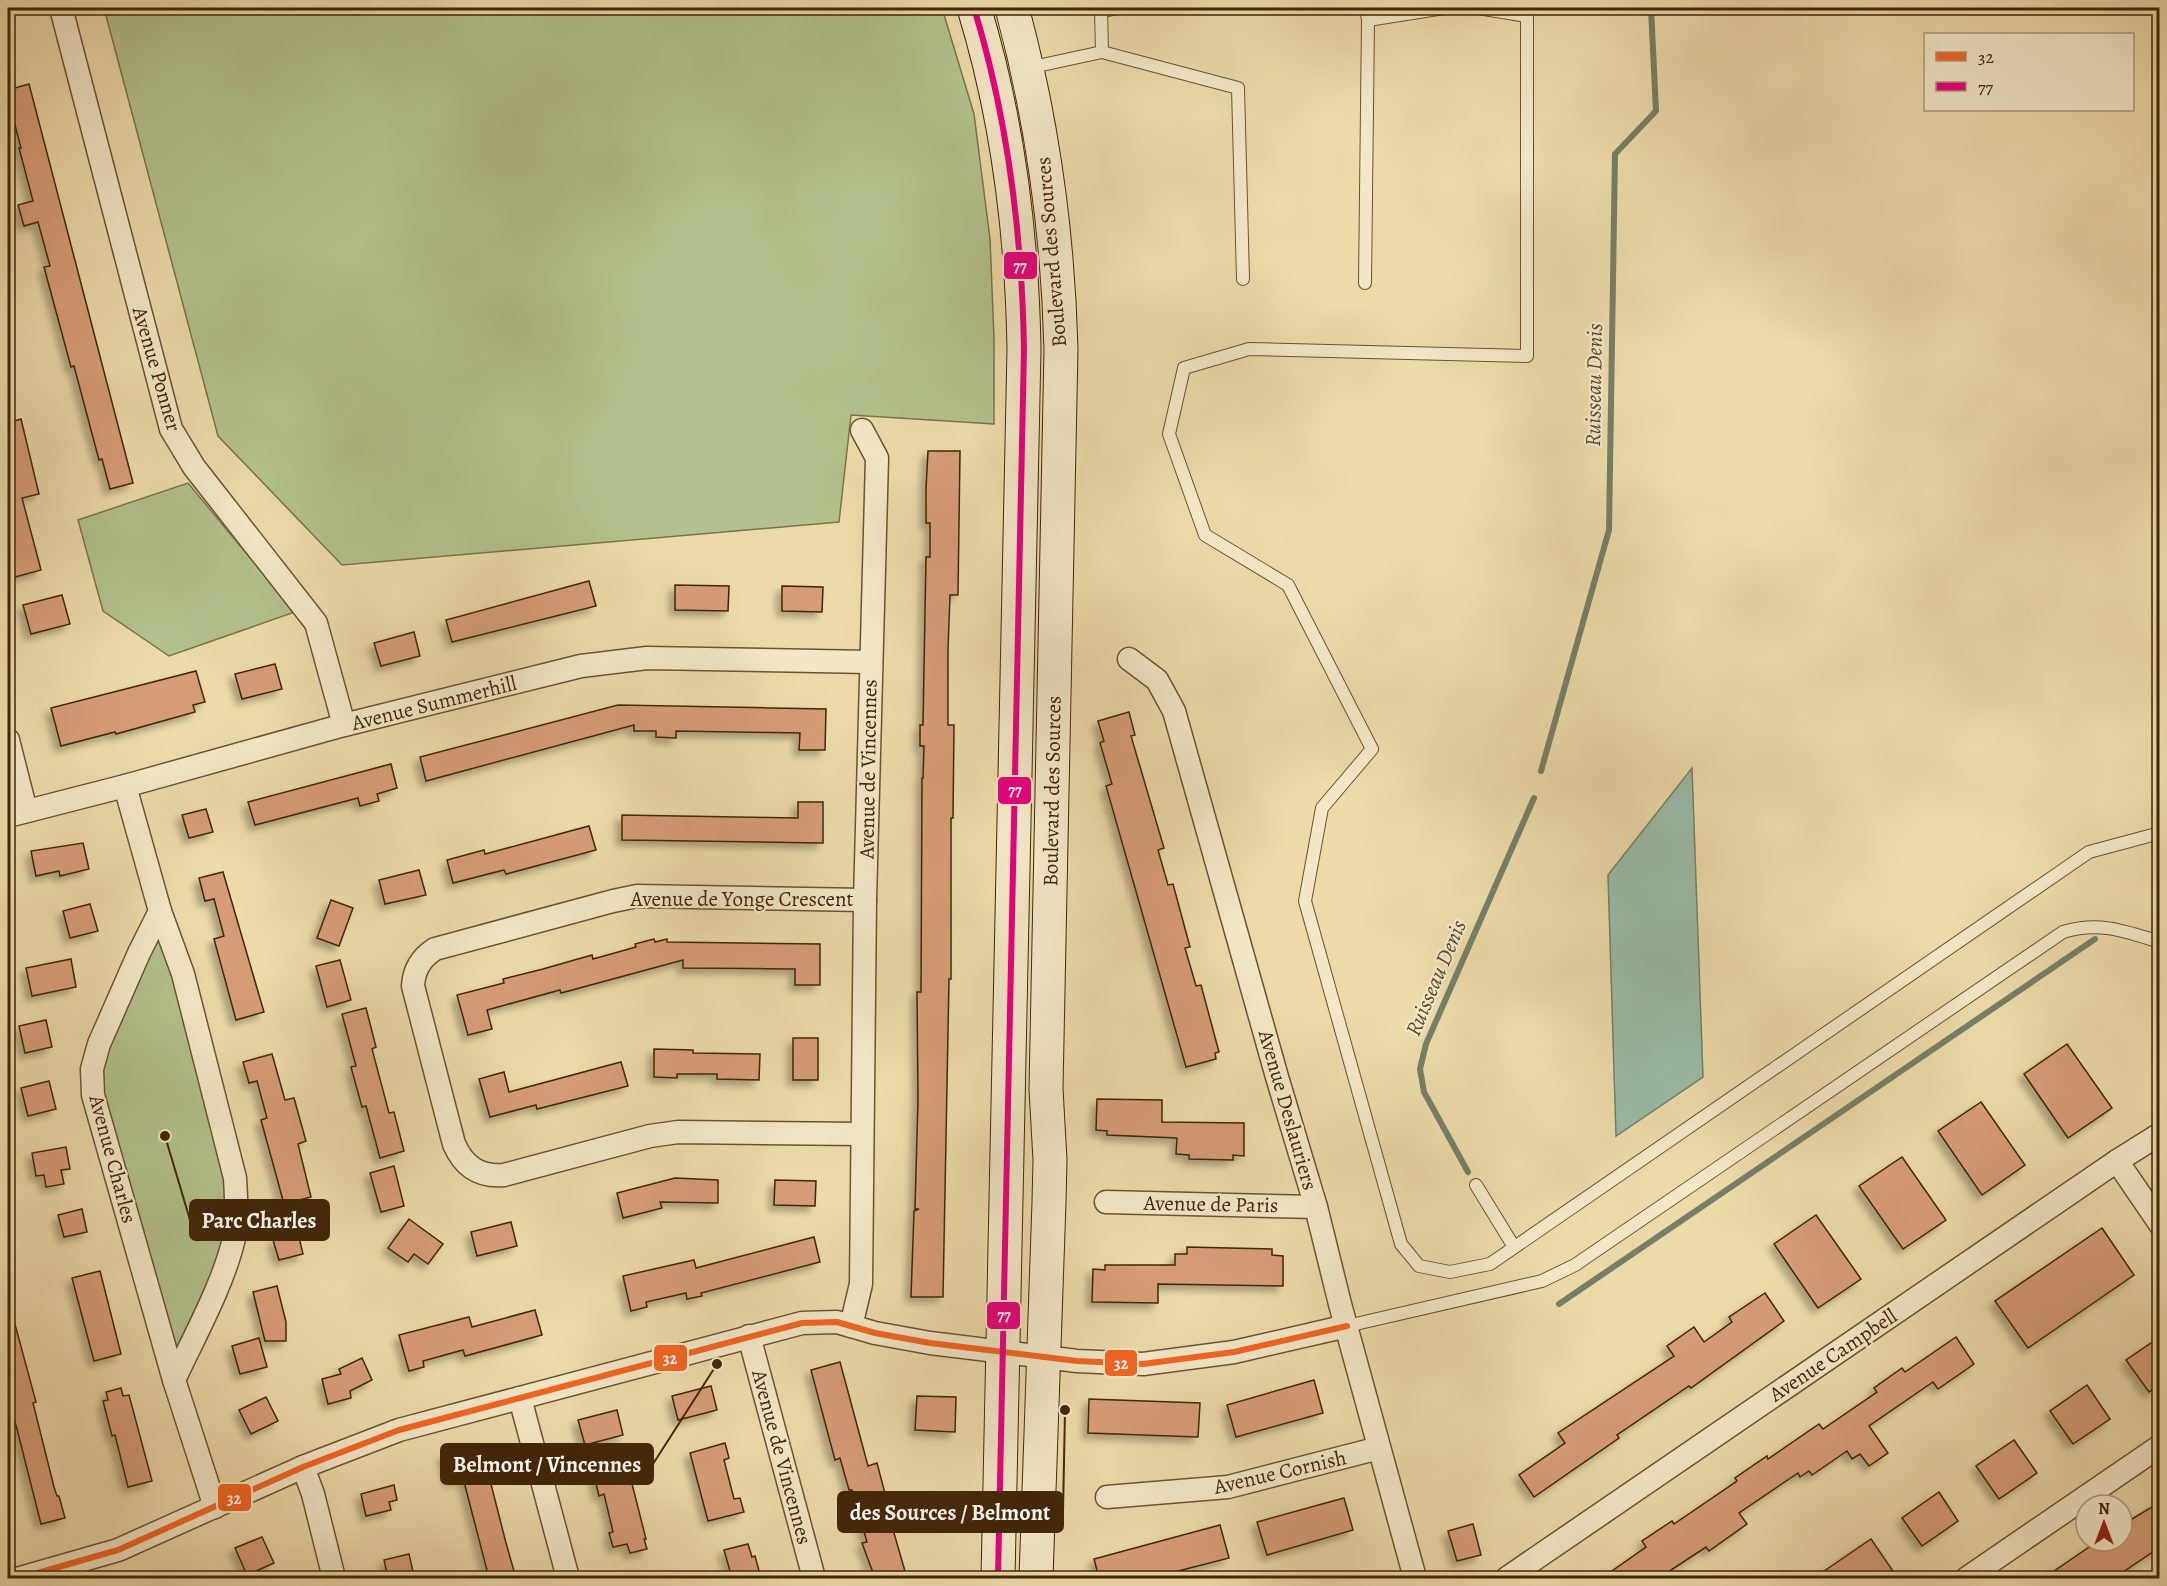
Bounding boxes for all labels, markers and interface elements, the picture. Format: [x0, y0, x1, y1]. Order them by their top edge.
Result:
legend [1924, 33, 2134, 111]
text: 32 [1978, 45, 1994, 69]
text: 77 [1978, 75, 1994, 99]
street label: Boulevard des Sources [1029, 156, 1073, 348]
line badge: 77 [1003, 251, 1038, 280]
text: 77 [1013, 256, 1027, 278]
street label: Avenue Ponner [126, 303, 188, 434]
water label: Ruisseau Denis [1578, 323, 1610, 447]
street label: Avenue Summerhill [348, 669, 519, 737]
street label: Avenue de Vincennes [852, 679, 884, 860]
street label: Boulevard des Sources [1036, 695, 1068, 887]
line badge: 77 [997, 776, 1032, 805]
text: 77 [1008, 780, 1022, 802]
street label: Avenue de Yonge Crescent [630, 885, 854, 913]
water label: Ruisseau Denis [1398, 915, 1474, 1041]
street label: Avenue Deslauriers [1251, 1026, 1324, 1193]
street label: Avenue Charles [82, 1091, 144, 1226]
street label: Avenue de Paris [1142, 1189, 1279, 1219]
callout: Parc Charles [190, 1200, 329, 1240]
text: Parc Charles [202, 1206, 317, 1236]
line badge: 77 [986, 1301, 1021, 1330]
street label: Avenue Campbell [1763, 1302, 1902, 1409]
text: 77 [997, 1305, 1011, 1327]
line badge: 32 [653, 1344, 688, 1372]
text: 32 [663, 1348, 678, 1370]
line badge: 32 [1104, 1349, 1138, 1377]
text: 32 [1114, 1353, 1129, 1375]
street label: Avenue de Vincennes [745, 1366, 819, 1547]
street label: Avenue Cornish [1210, 1443, 1349, 1501]
callout: Belmont / Vincennes [441, 1444, 653, 1484]
text: Belmont / Vincennes [453, 1450, 641, 1480]
line badge: 32 [217, 1483, 252, 1512]
text: 32 [227, 1488, 242, 1510]
callout: des Sources / Belmont [838, 1492, 1063, 1532]
north arrow [2074, 1493, 2134, 1553]
text: des Sources / Belmont [850, 1498, 1051, 1528]
text: N [2098, 1498, 2110, 1520]

